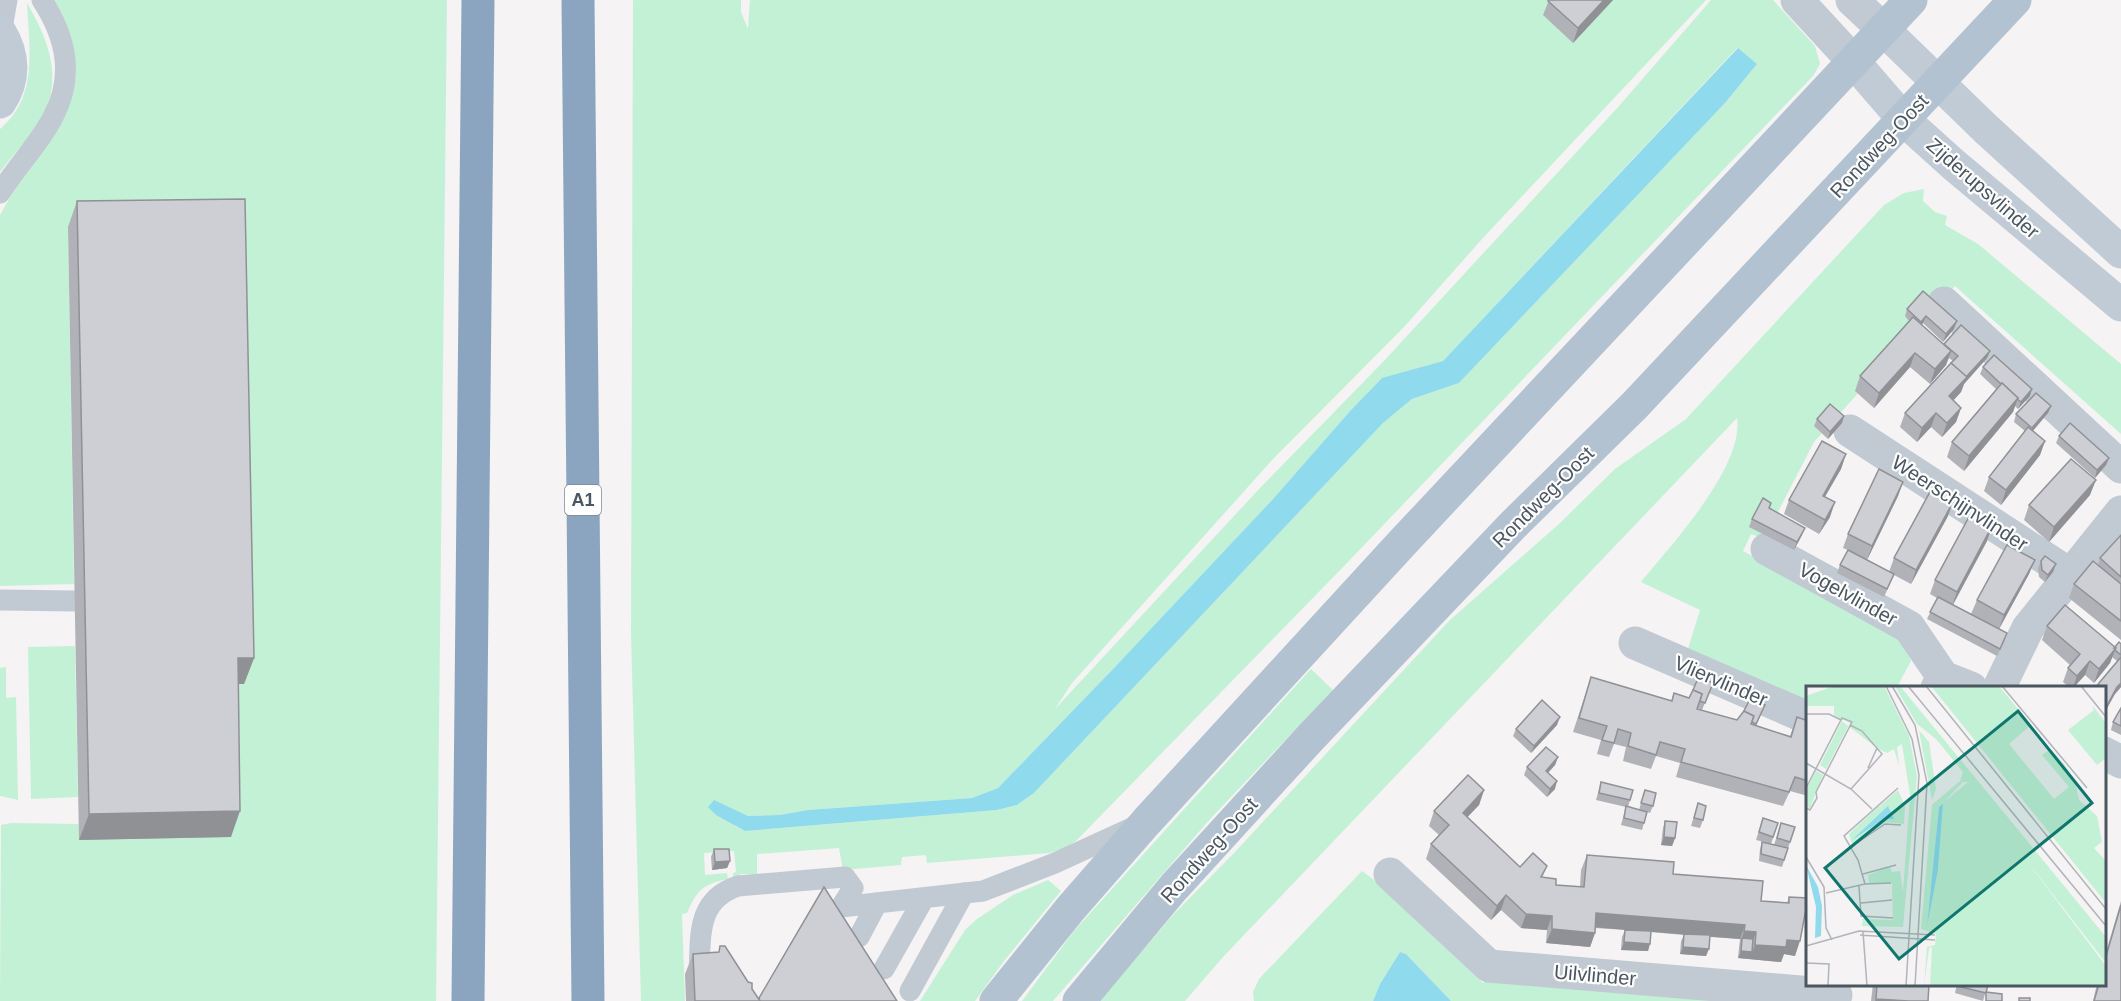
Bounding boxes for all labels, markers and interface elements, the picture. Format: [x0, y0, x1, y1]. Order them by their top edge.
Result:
street label: Rondweg-Oost [1825, 89, 1933, 202]
street label: Zijderupsvlinder [1923, 133, 2044, 243]
street label: Rondweg-Oost [1488, 442, 1598, 552]
street label: Weerschijnvlinder [1888, 451, 2032, 555]
road number: A1 [565, 485, 601, 515]
street label: Vogelvlinder [1795, 558, 1901, 630]
street label: Vliervlinder [1671, 652, 1771, 711]
inset map [1806, 686, 2106, 986]
street label: Rondweg-Oost [1156, 793, 1262, 907]
street label: Uilvlinder [1553, 960, 1637, 990]

